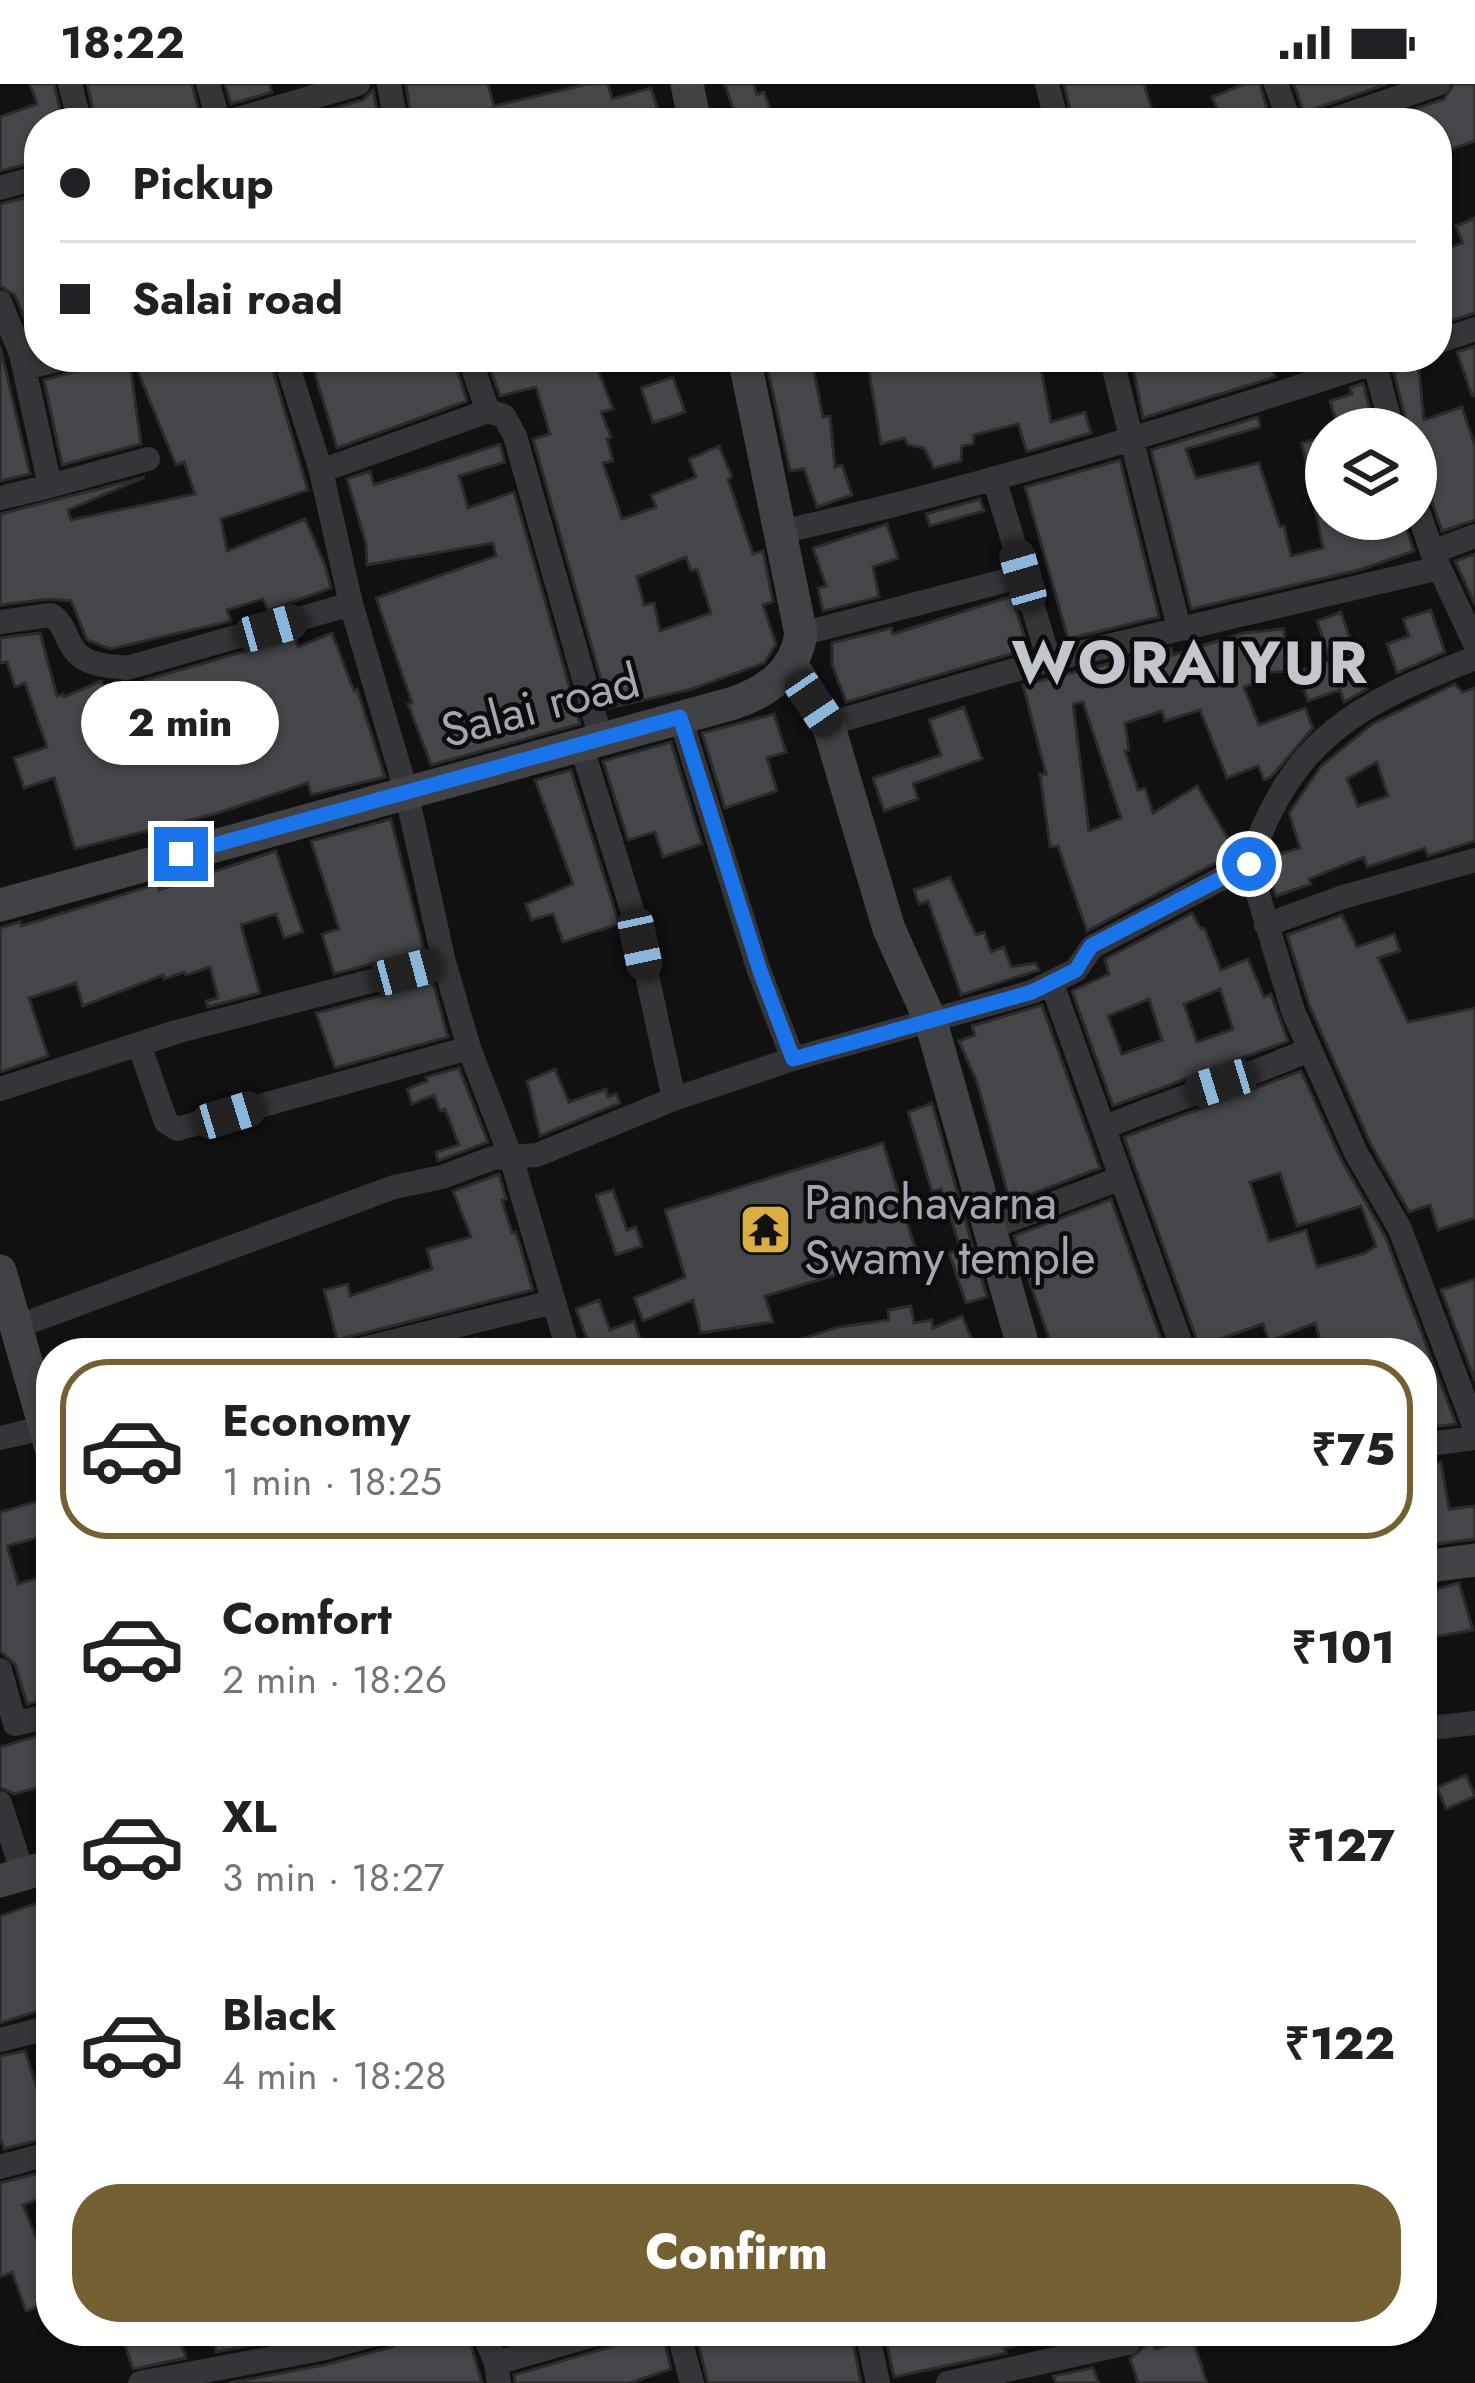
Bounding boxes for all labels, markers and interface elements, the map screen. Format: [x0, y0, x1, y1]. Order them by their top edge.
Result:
text: 18:22 [60, 10, 185, 75]
text: Pickup [132, 151, 274, 216]
text: Salai road [132, 266, 343, 331]
map controls [1305, 408, 1437, 540]
button: layers [1305, 408, 1437, 540]
car [996, 536, 1050, 616]
car [231, 601, 311, 655]
district label: WORAIYUR [1012, 619, 1370, 706]
street label: Salai road [433, 646, 647, 765]
car [779, 663, 849, 743]
callout: 2 min [82, 680, 280, 764]
text: 2 min [128, 694, 232, 751]
route end [154, 827, 208, 881]
route start [1222, 837, 1276, 891]
car [615, 905, 665, 983]
car [367, 945, 445, 999]
car [1181, 1055, 1261, 1111]
car [189, 1087, 269, 1143]
place label: Panchavarna Swamy temple [804, 1168, 1096, 1292]
temple icon: Panchavarna Swamy temple [737, 1202, 793, 1258]
text: Economy [222, 1388, 410, 1453]
icon: car [78, 1395, 186, 1503]
text: ₹75 [1311, 1417, 1395, 1482]
text: 1 min · 18:25 [222, 1453, 442, 1510]
text: Comfort [222, 1586, 392, 1651]
icon: car [78, 1593, 186, 1701]
text: ₹101 [1291, 1615, 1395, 1680]
text: 2 min · 18:26 [222, 1651, 447, 1708]
text: XL [222, 1784, 277, 1849]
icon: car [78, 1791, 186, 1899]
text: ₹127 [1287, 1813, 1395, 1878]
text: 3 min · 18:27 [222, 1849, 444, 1906]
text: Black [222, 1982, 336, 2047]
icon: car [78, 1989, 186, 2097]
text: ₹122 [1284, 2011, 1395, 2076]
text: 4 min · 18:28 [222, 2047, 447, 2104]
button: Confirm [72, 2184, 1401, 2322]

